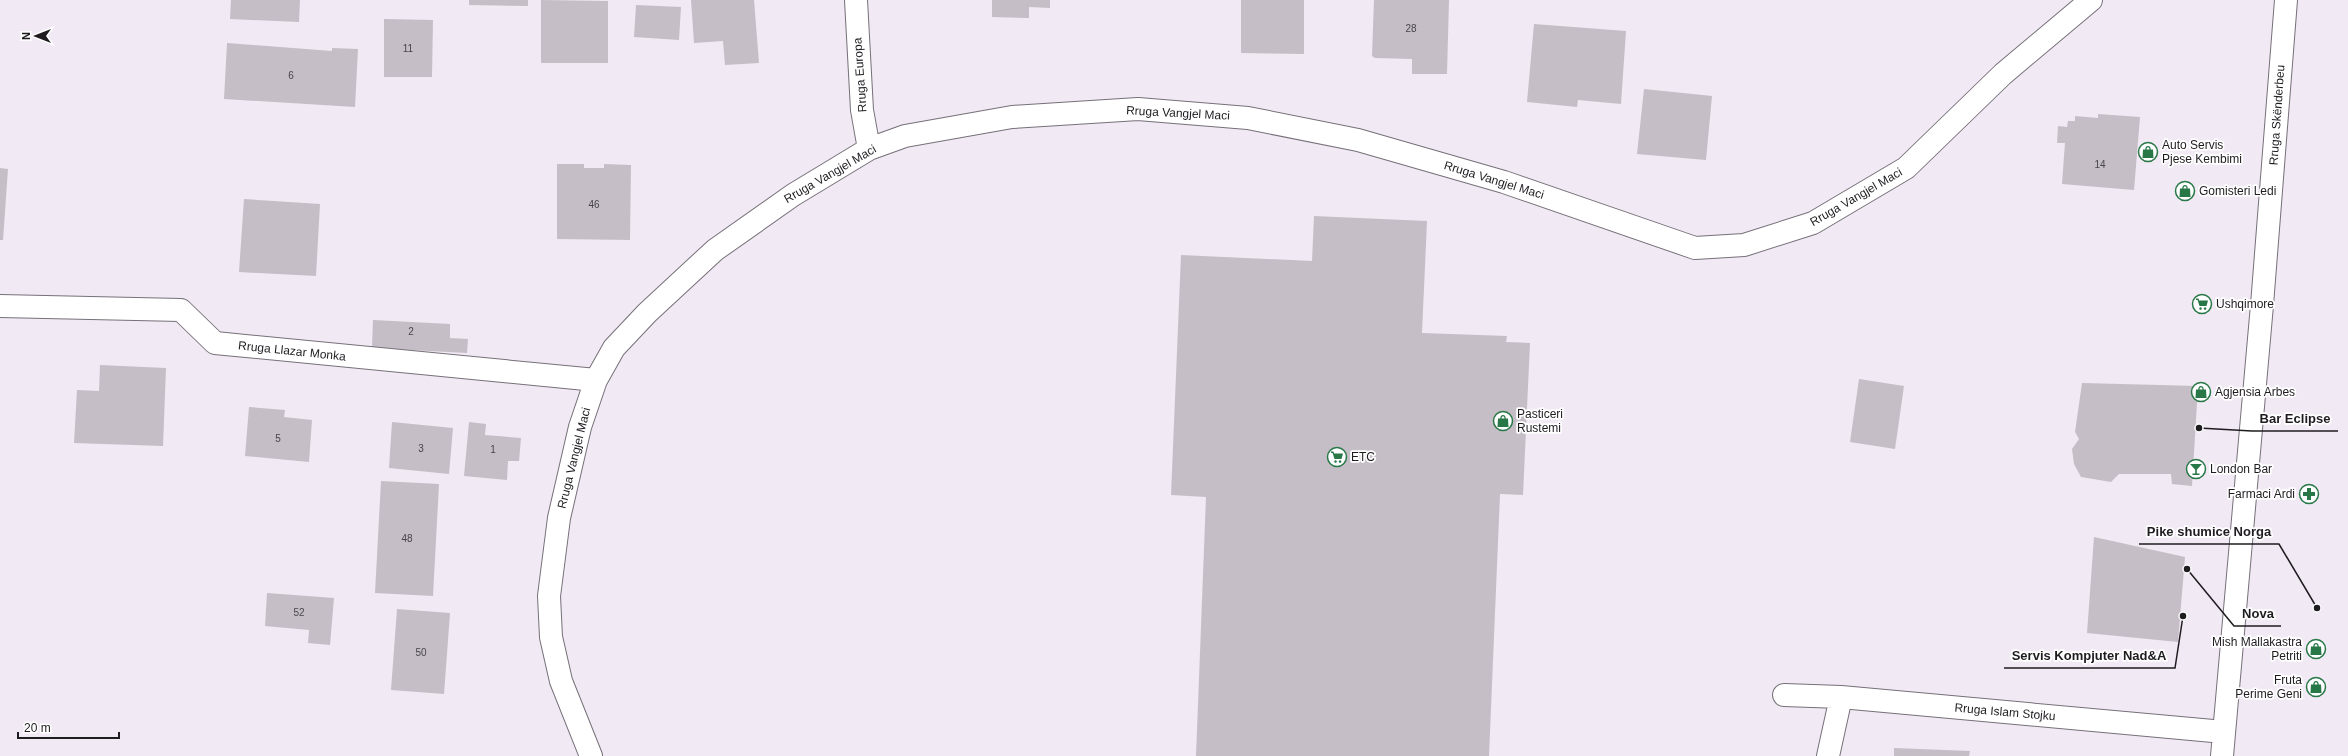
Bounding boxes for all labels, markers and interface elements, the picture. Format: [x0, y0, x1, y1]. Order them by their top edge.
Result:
north arrow [16, 16, 56, 56]
house number: 28 [1405, 23, 1417, 34]
text: N [20, 32, 32, 40]
street label: Rruga Europa [850, 37, 870, 113]
house number: 11 [403, 43, 414, 54]
street label: Rruga Skënderbeu [2267, 64, 2287, 166]
house number: 6 [288, 70, 294, 81]
street label: Rruga Vangjel Maci [1126, 103, 1230, 123]
place label: Auto Servis Pjese Kembimi [2162, 138, 2242, 166]
shop icon: Auto Servis Pjese Kembimi [2137, 141, 2159, 163]
street label: Rruga Vangjel Maci [782, 142, 878, 206]
street label: Rruga Vangjel Maci [1442, 158, 1546, 202]
house number: 14 [2094, 159, 2106, 170]
street label: Rruga Vangjel Maci [1808, 165, 1904, 229]
shop icon: Gomisteri Ledi [2174, 180, 2196, 202]
place label: Gomisteri Ledi [2199, 184, 2276, 198]
house number: 46 [588, 199, 600, 210]
supermarket icon: Ushqimore [2191, 293, 2213, 315]
place label: Ushqimore [2216, 297, 2274, 311]
house number: 2 [408, 326, 414, 337]
street label: Rruga Llazar Monka [238, 338, 347, 364]
shop icon: Agjensia Arbes [2190, 381, 2212, 403]
place label: Agjensia Arbes [2215, 385, 2295, 399]
street label: Rruga Vangjel Maci [555, 406, 593, 510]
callout: Bar Eclipse [2252, 406, 2338, 431]
place label: Pasticeri Rustemi [1517, 407, 1563, 435]
shop icon: Pasticeri Rustemi [1492, 410, 1514, 432]
text: Bar Eclipse [2260, 411, 2330, 426]
house number: 5 [275, 433, 281, 444]
house number: 3 [418, 443, 424, 454]
house number: 1 [490, 444, 496, 455]
supermarket icon: ETC [1326, 446, 1348, 468]
place label: ETC [1351, 450, 1375, 464]
bar icon: London Bar [2185, 458, 2207, 480]
place label: London Bar [2210, 462, 2272, 476]
pharmacy icon: Farmaci Ardi [2298, 483, 2320, 505]
place label: Farmaci Ardi [2228, 487, 2295, 501]
callout: Pike shumice Norga [2139, 519, 2279, 544]
text: Pike shumice Norga [2147, 524, 2272, 539]
house number: 48 [401, 533, 413, 544]
callout: Nova [2234, 601, 2281, 626]
text: Nova [2242, 606, 2275, 621]
house number: 52 [293, 607, 305, 618]
place label: Mish Mallakastra Petriti [2212, 635, 2302, 663]
shop icon: Mish Mallakastra Petriti [2305, 638, 2327, 660]
callout: Servis Kompjuter Nad&A [2004, 643, 2175, 668]
house number: 50 [415, 647, 427, 658]
text: Servis Kompjuter Nad&A [2012, 648, 2167, 663]
place label: Fruta Perime Geni [2235, 673, 2302, 701]
shop icon: Fruta Perime Geni [2305, 676, 2327, 698]
street label: Rruga Islam Stojku [1954, 701, 2056, 723]
scale bar [18, 714, 119, 740]
text: 20 m [24, 721, 51, 735]

